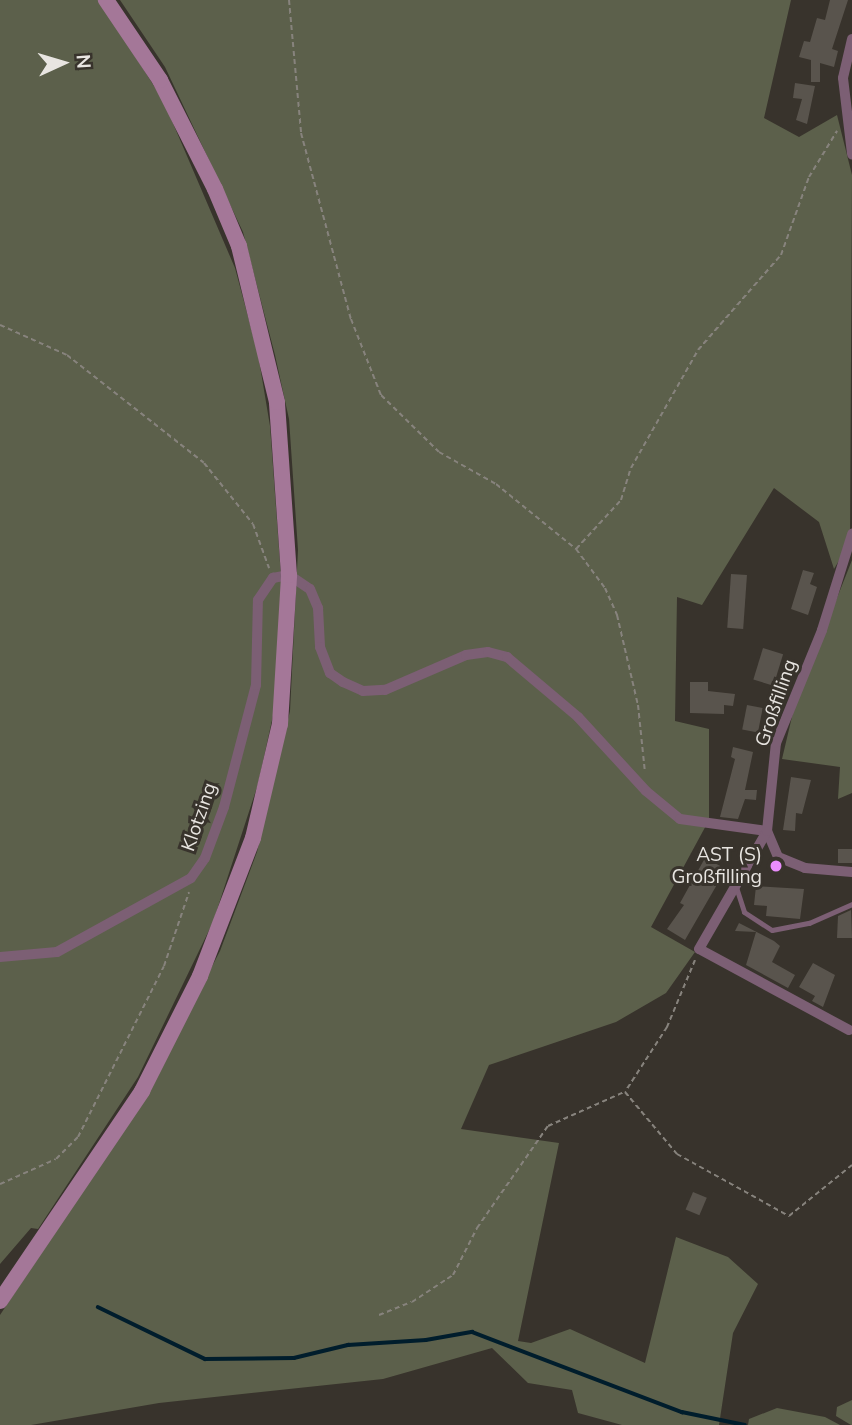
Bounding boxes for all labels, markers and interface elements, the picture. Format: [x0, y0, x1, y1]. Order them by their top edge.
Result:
north arrow [28, 28, 98, 98]
text: N [71, 54, 96, 70]
street label: Großfilling [750, 657, 802, 749]
street label: Klotzing [177, 780, 221, 854]
place label: AST (S) Großfilling [672, 844, 762, 888]
marker: AST (S) Großfilling [768, 858, 784, 874]

